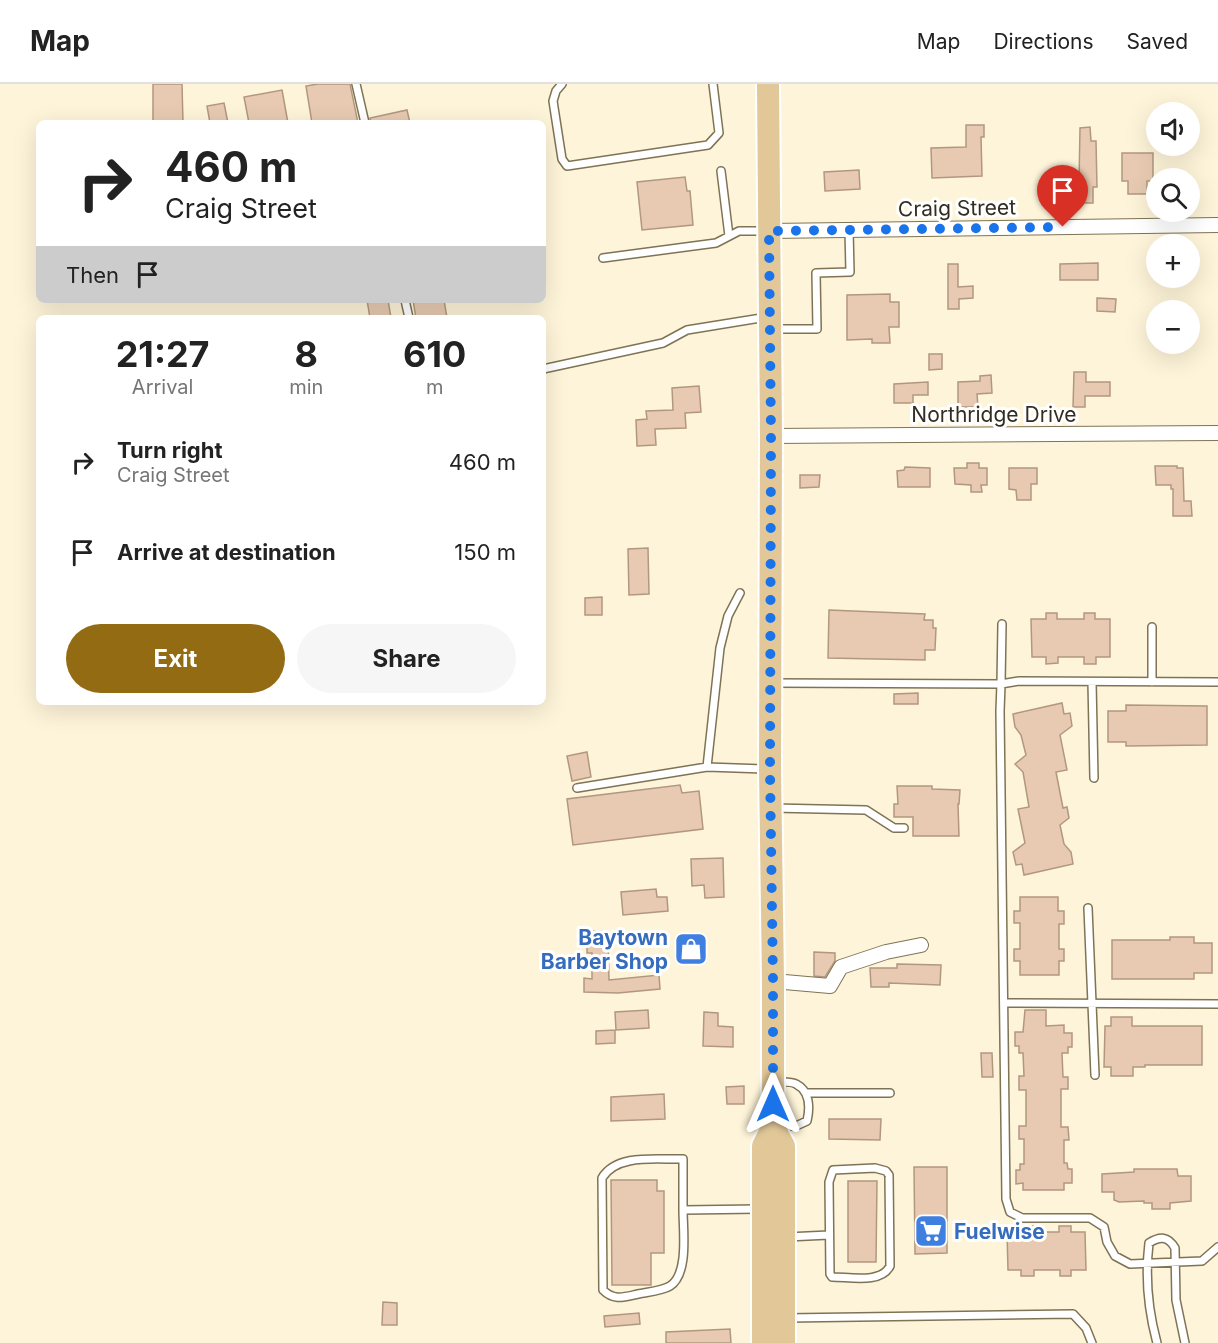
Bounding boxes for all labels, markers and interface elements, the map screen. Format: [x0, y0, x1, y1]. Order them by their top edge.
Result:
text: Map [30, 24, 90, 58]
text: Map [917, 29, 960, 54]
text: Directions [993, 29, 1094, 54]
text: Saved [1127, 29, 1188, 54]
map controls [1146, 102, 1200, 354]
button: sound [1146, 102, 1200, 156]
text: 460 m [165, 141, 297, 192]
icon: right [66, 144, 144, 222]
pin [1037, 165, 1088, 227]
button: search [1146, 168, 1200, 222]
icon: arrive [1046, 174, 1079, 207]
text: Craig Street [165, 192, 317, 225]
street label: Craig Street [898, 194, 1016, 222]
button: + [1146, 234, 1200, 288]
icon: arrive [131, 258, 164, 291]
text: Then [66, 262, 119, 288]
button: − [1146, 300, 1200, 354]
text: 21:27 [116, 332, 210, 376]
text: 8 [295, 332, 318, 376]
text: 610 [403, 332, 466, 376]
text: Arrival [132, 375, 193, 399]
text: min [289, 375, 323, 399]
text: m [426, 375, 443, 399]
street label: Northridge Drive [911, 402, 1077, 427]
text: Turn right [117, 437, 223, 463]
icon: right [66, 446, 99, 479]
text: 460 m [449, 449, 516, 475]
text: Craig Street [117, 463, 230, 487]
icon: arrive [66, 536, 99, 569]
text: Arrive at destination [117, 539, 336, 565]
text: 150 m [454, 539, 516, 565]
button: Exit [66, 624, 285, 693]
button: Share [297, 624, 516, 693]
place label: Baytown Barber Shop [541, 925, 668, 974]
shop icon: Baytown Barber Shop [673, 931, 709, 967]
position arrow [741, 1072, 805, 1136]
supermarket icon: Fuelwise [913, 1213, 949, 1249]
place label: Fuelwise [954, 1219, 1045, 1244]

